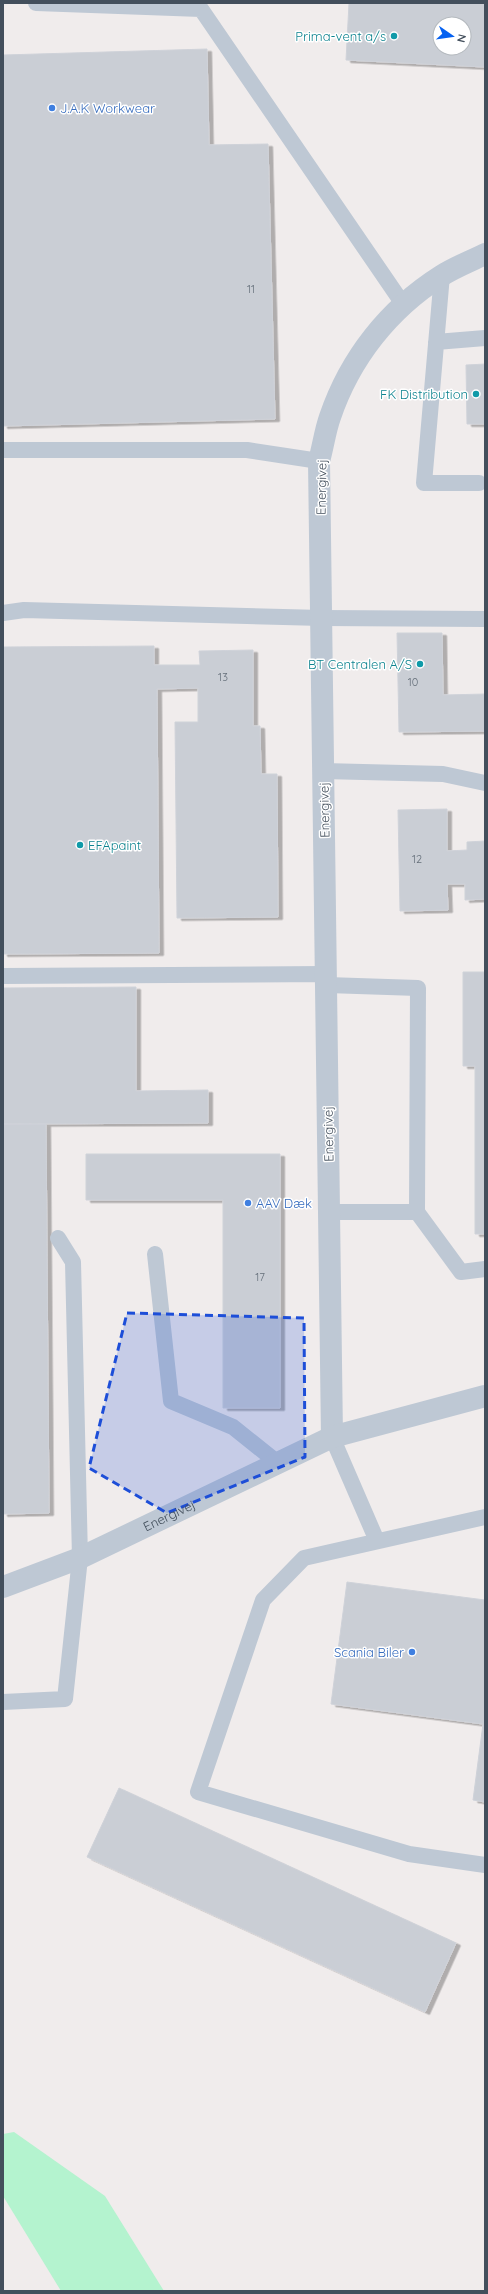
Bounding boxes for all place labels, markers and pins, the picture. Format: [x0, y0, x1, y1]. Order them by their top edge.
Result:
place label: Prima-vent a/s [295, 28, 386, 44]
marker: Prima-vent a/s [389, 31, 399, 41]
place label: J.A.K Workwear [60, 100, 155, 116]
marker: J.A.K Workwear [47, 103, 57, 113]
place label: FK Distribution [380, 386, 468, 402]
marker: FK Distribution [471, 389, 481, 399]
place label: BT Centralen A/S [308, 656, 412, 672]
marker: BT Centralen A/S [415, 659, 425, 669]
place label: EFApaint [88, 837, 141, 853]
marker: EFApaint [75, 840, 85, 850]
place label: AAV Dæk [256, 1195, 312, 1211]
marker: AAV Dæk [243, 1198, 253, 1208]
place label: Scania Biler [334, 1644, 404, 1660]
marker: Scania Biler [407, 1647, 417, 1657]

